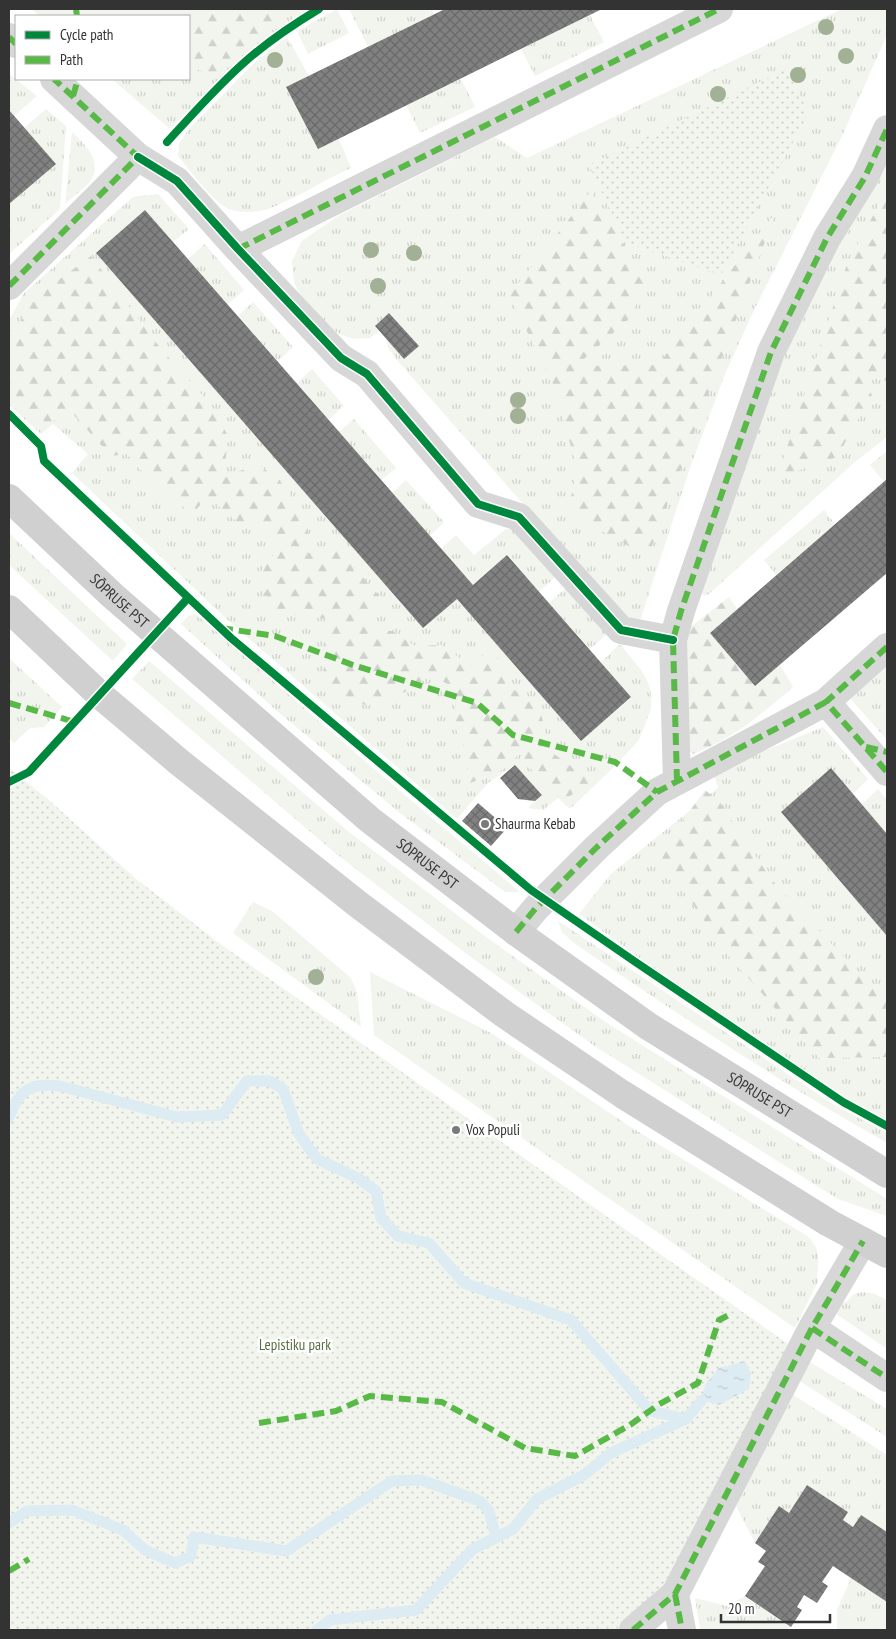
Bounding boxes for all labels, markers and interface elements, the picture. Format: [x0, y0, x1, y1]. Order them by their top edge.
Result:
legend [15, 15, 190, 80]
text: Cycle path [60, 25, 113, 44]
text: Path [60, 50, 83, 69]
street label: SÕPRUSE PST [86, 569, 153, 632]
place label: Shaurma Kebab [495, 814, 576, 833]
marker: Shaurma Kebab [479, 818, 491, 830]
street label: SÕPRUSE PST [393, 834, 462, 893]
street label: SÕPRUSE PST [724, 1067, 796, 1122]
place label: Vox Populi [465, 1120, 520, 1139]
marker: Vox Populi [450, 1124, 462, 1136]
park label: Lepistiku park [259, 1335, 331, 1354]
scale bar [721, 1592, 830, 1624]
text: 20 m [728, 1599, 754, 1618]

